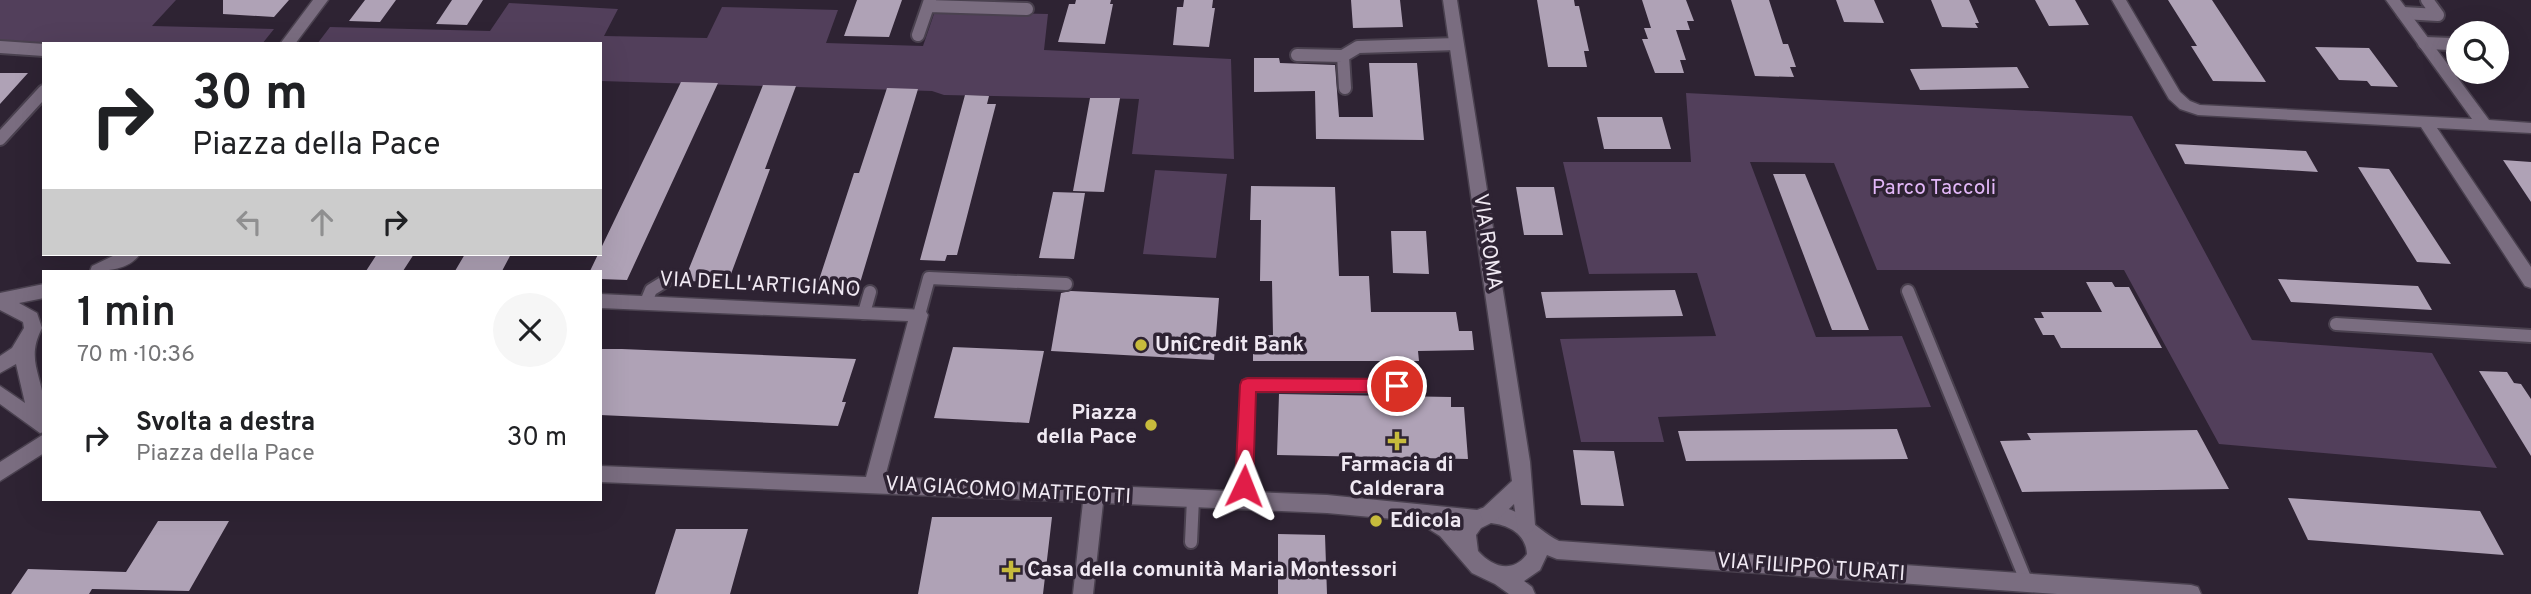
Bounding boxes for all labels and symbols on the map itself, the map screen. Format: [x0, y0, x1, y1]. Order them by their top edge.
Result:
park label: Parco Taccoli [1872, 175, 1996, 202]
street label: VIA ROMA [1466, 192, 1508, 292]
street label: VIA DELL'ARTIGIANO [659, 266, 861, 304]
place label: UniCredit Bank [1155, 332, 1304, 359]
marker: UniCredit Bank [1133, 337, 1149, 353]
pin [1367, 356, 1427, 416]
place label: Piazza della Pace [1036, 400, 1137, 451]
marker: Piazza della Pace [1143, 417, 1159, 433]
marker: Farmacia di Calderara [1389, 433, 1405, 449]
position arrow [1207, 449, 1281, 523]
place label: Farmacia di Calderara [1340, 452, 1454, 503]
street label: VIA GIACOMO MATTEOTTI [884, 471, 1132, 511]
place label: Edicola [1390, 508, 1461, 535]
marker: Edicola [1368, 513, 1384, 529]
street label: VIA FILIPPO TURATI [1716, 548, 1906, 588]
place label: Casa della comunità Maria Montessori [1027, 557, 1397, 584]
marker: Casa della comunità Maria Montessori [1001, 560, 1021, 580]

